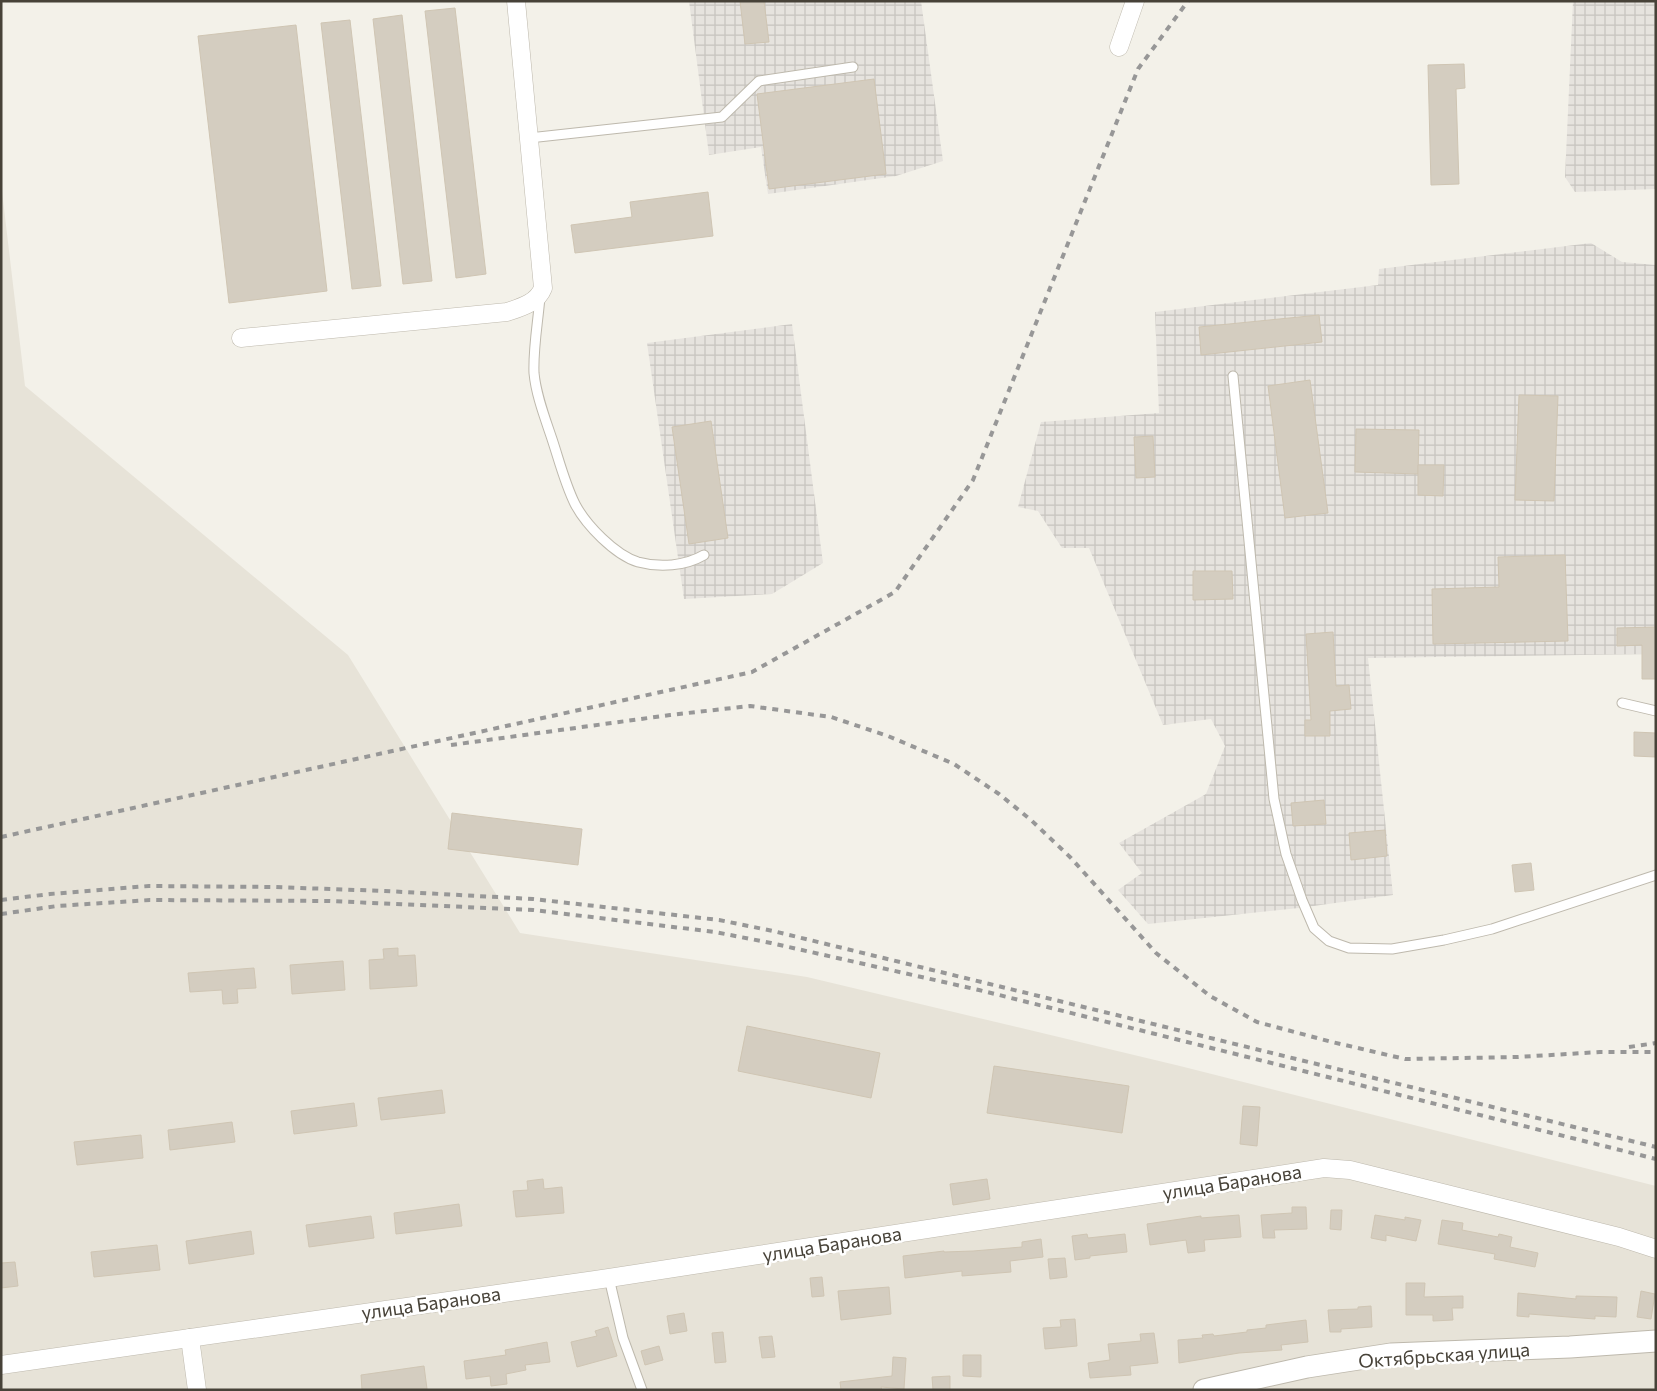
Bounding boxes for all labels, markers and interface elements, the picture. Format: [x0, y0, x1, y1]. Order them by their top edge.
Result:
street label: улица Баранова [1161, 1159, 1303, 1204]
street label: улица Баранова [761, 1221, 903, 1266]
street label: улица Баранова [360, 1281, 502, 1324]
street label: Октябрьская улица [1357, 1337, 1531, 1372]

